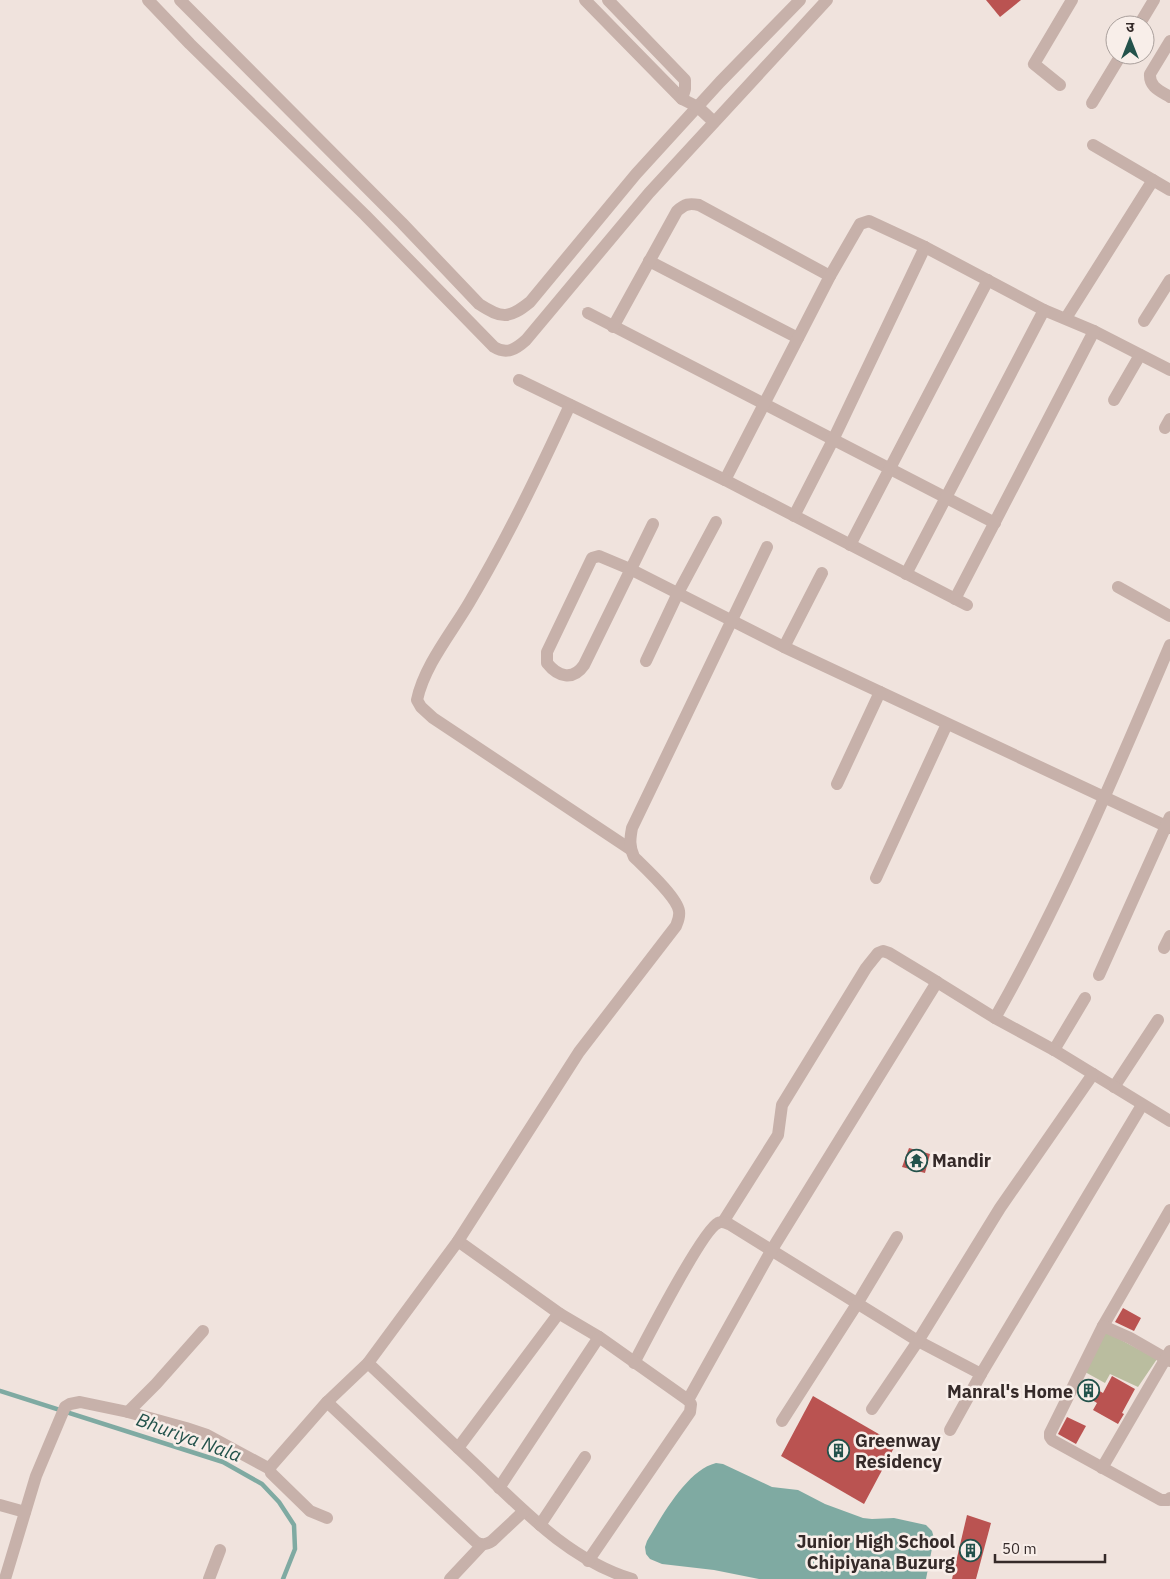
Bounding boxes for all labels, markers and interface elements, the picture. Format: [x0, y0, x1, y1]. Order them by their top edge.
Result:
north arrow [1105, 15, 1155, 65]
text: उ [1126, 18, 1135, 36]
temple icon: Mandir [904, 1148, 928, 1172]
place label: Mandir [932, 1149, 991, 1172]
building icon: Manral's Home [1077, 1379, 1101, 1403]
place label: Manral's Home [947, 1380, 1073, 1403]
water label: Bhuriya Nala [133, 1407, 245, 1467]
place label: Greenway Residency [855, 1429, 942, 1473]
building icon: Greenway Residency [827, 1438, 851, 1462]
place label: Junior High School Chipiyana Buzurg [797, 1530, 956, 1574]
scale bar [995, 1532, 1105, 1564]
building icon: Junior High School Chipiyana Buzurg [959, 1539, 983, 1563]
text: 50 m [1002, 1539, 1037, 1558]

